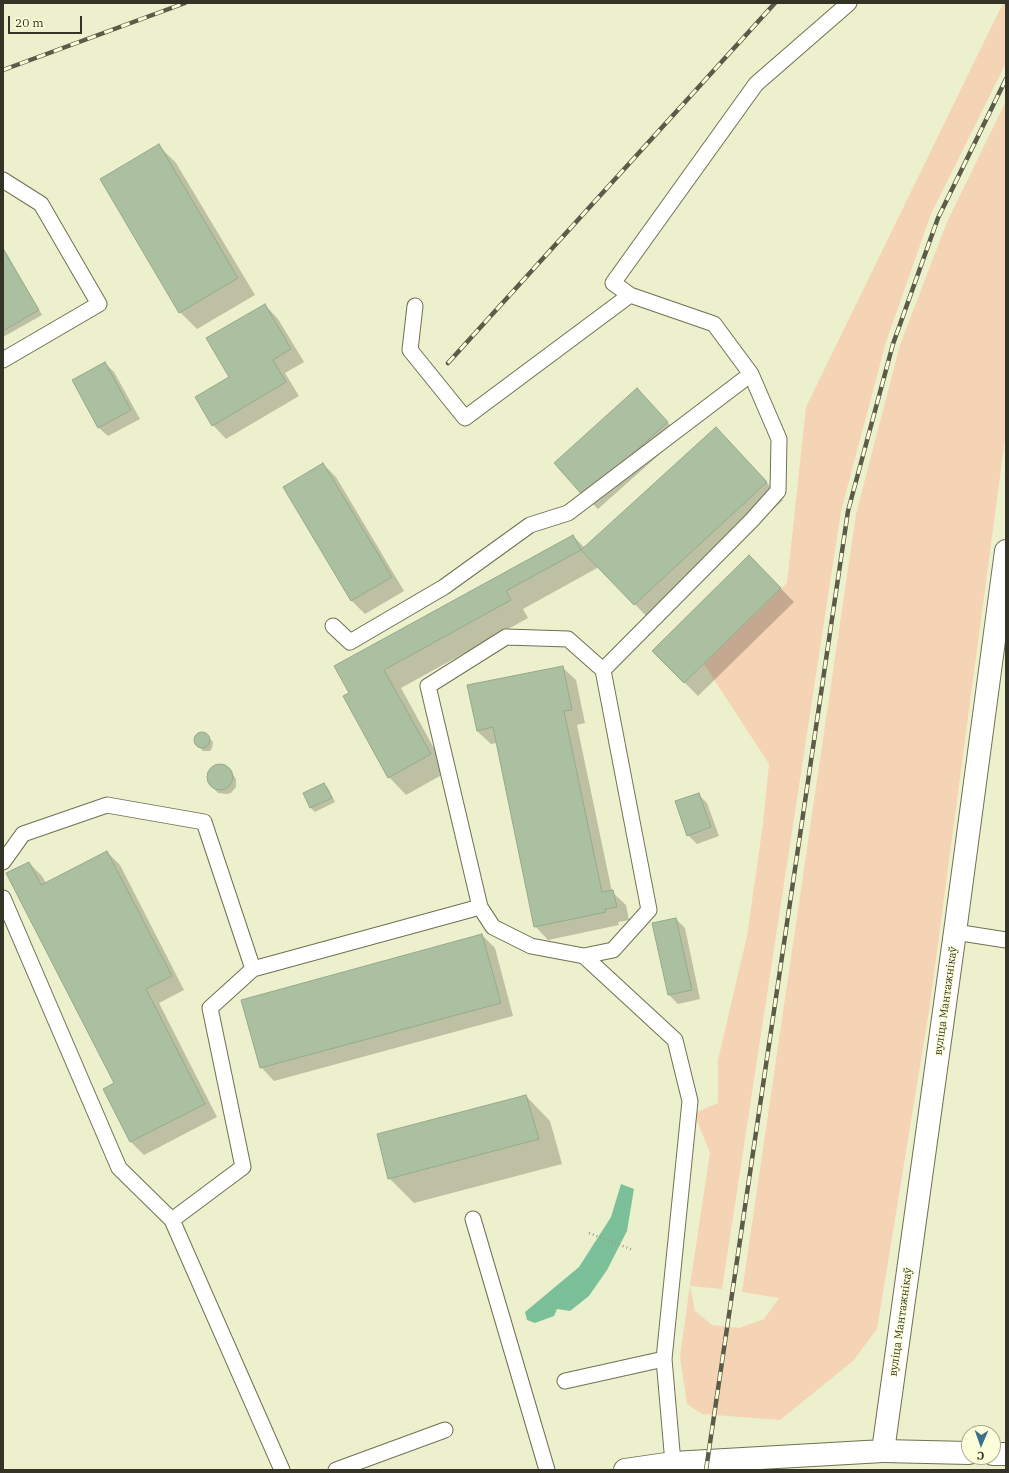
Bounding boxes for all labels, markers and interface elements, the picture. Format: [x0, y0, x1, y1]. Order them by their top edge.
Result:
scale bar [10, 8, 84, 34]
text: 20 m [15, 15, 44, 30]
street label: вуліца Мантажнікаў [932, 946, 960, 1056]
street label: вуліца Мантажнікаў [887, 1267, 915, 1377]
north arrow [961, 1425, 1001, 1465]
text: С [977, 1449, 985, 1463]

